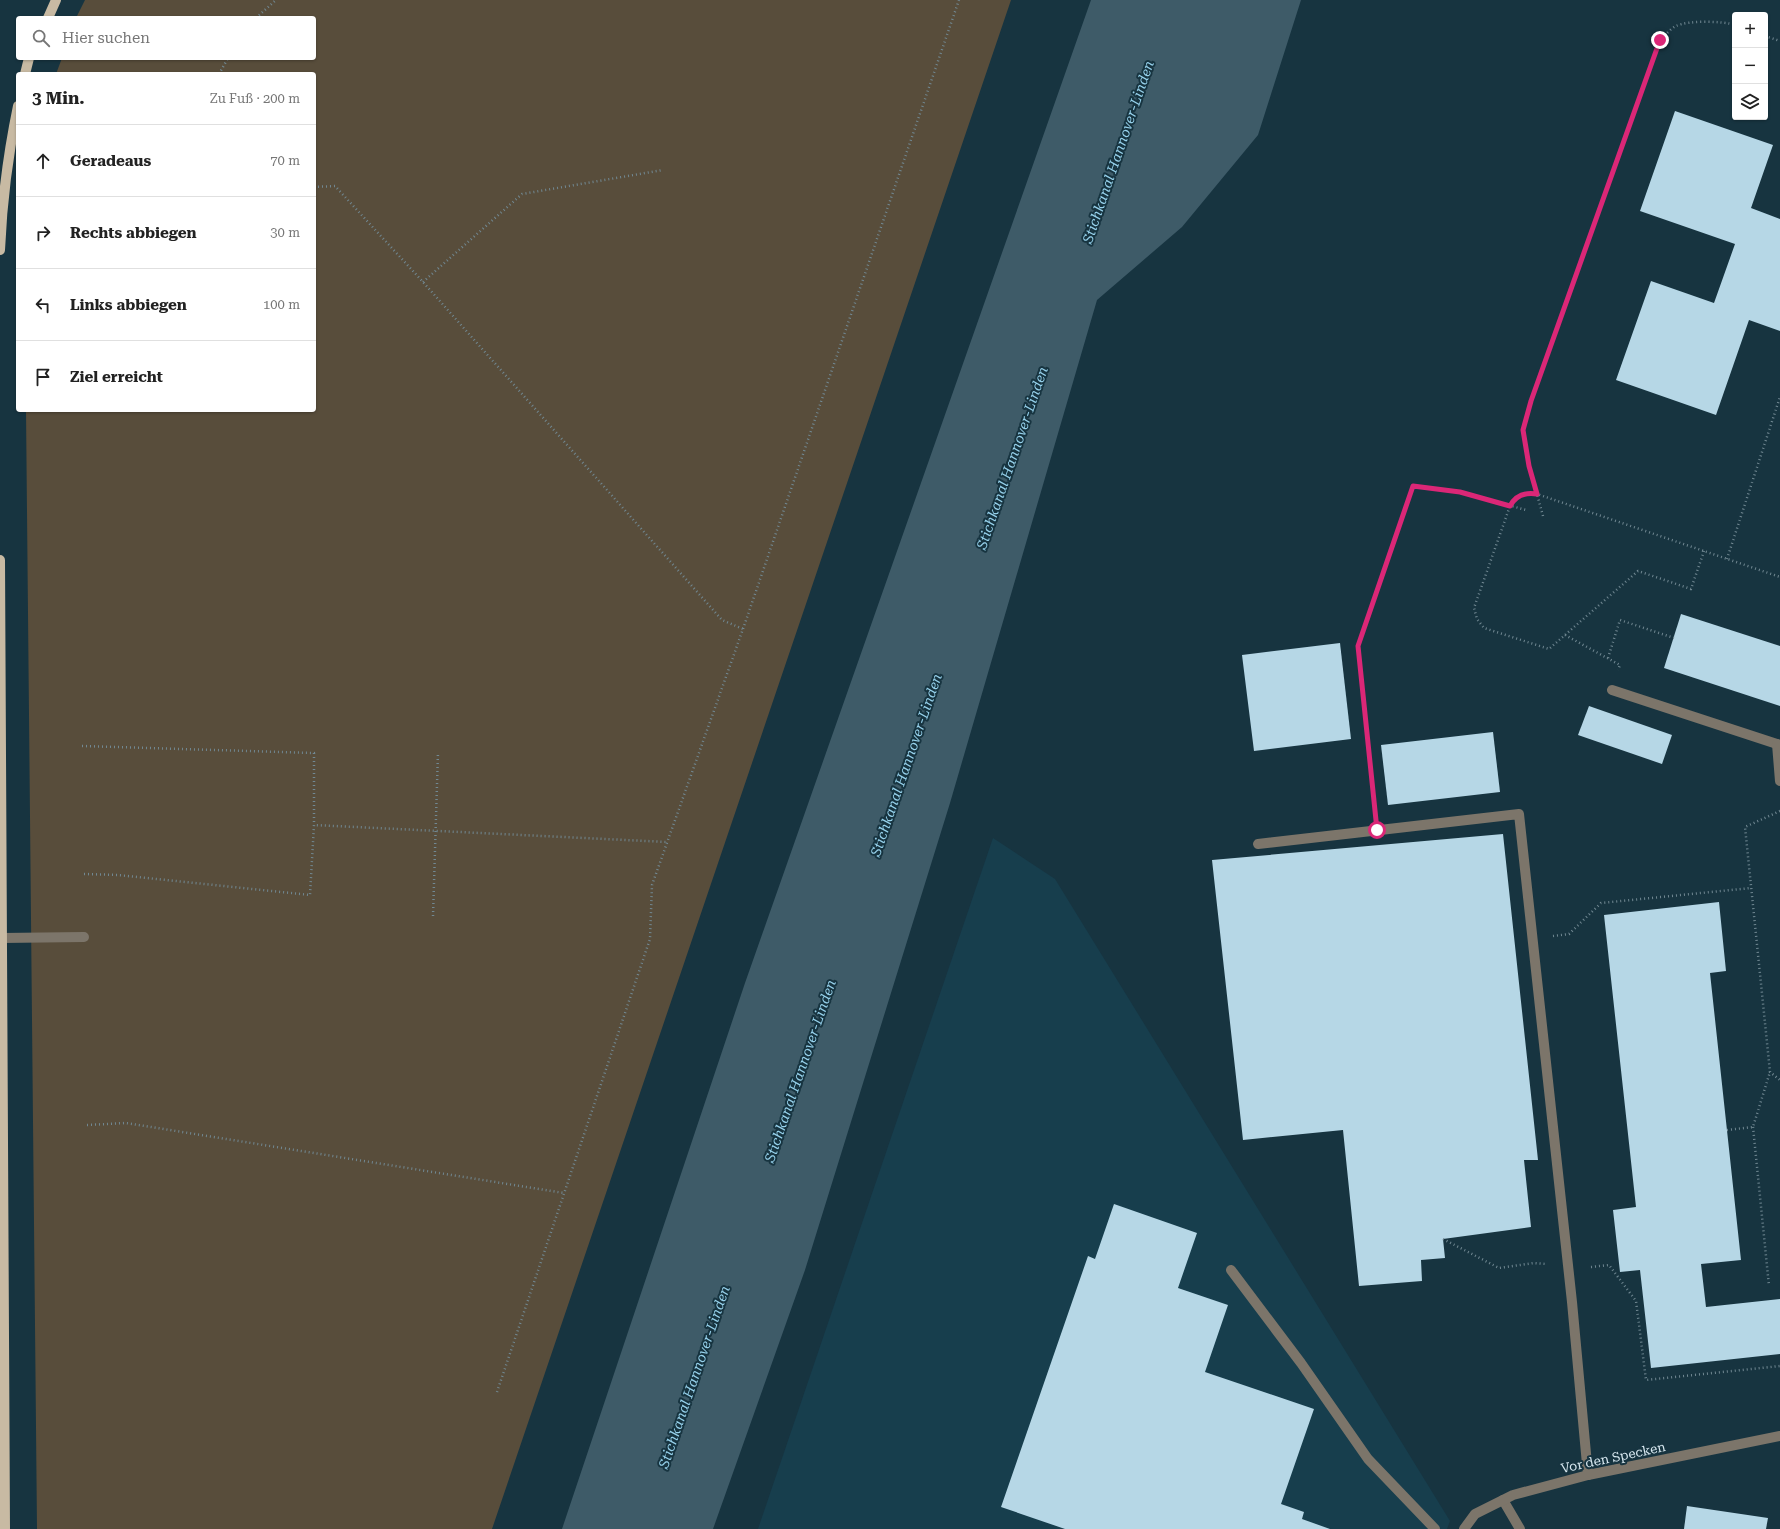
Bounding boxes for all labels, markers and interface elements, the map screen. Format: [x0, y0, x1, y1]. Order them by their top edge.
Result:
map controls [1732, 12, 1768, 120]
button: + [1732, 12, 1768, 48]
search box [16, 16, 316, 60]
icon: search [30, 27, 52, 49]
text: Hier suchen [62, 29, 150, 47]
route end [1651, 31, 1669, 49]
button: − [1732, 48, 1768, 84]
water label: Stichkanal Hannover-Linden [1079, 58, 1157, 246]
button: layers [1732, 84, 1768, 120]
text: 3 Min. [32, 88, 85, 108]
text: Zu Fuß · 200 m [210, 91, 300, 106]
icon: ahead [32, 150, 54, 172]
text: Geradeaus [70, 152, 151, 170]
text: 70 m [270, 153, 300, 168]
icon: right [32, 222, 54, 244]
text: Rechts abbiegen [70, 224, 197, 242]
text: 30 m [270, 225, 300, 240]
icon: left [32, 294, 54, 316]
text: Links abbiegen [70, 296, 187, 314]
text: 100 m [263, 297, 300, 312]
water label: Stichkanal Hannover-Linden [973, 364, 1051, 552]
icon: arrive [32, 366, 54, 388]
text: Ziel erreicht [70, 368, 163, 386]
water label: Stichkanal Hannover-Linden [867, 671, 945, 859]
route start [1368, 821, 1386, 839]
water label: Stichkanal Hannover-Linden [761, 977, 839, 1165]
water label: Stichkanal Hannover-Linden [655, 1283, 733, 1471]
street label: Vor den Specken [1559, 1439, 1667, 1476]

